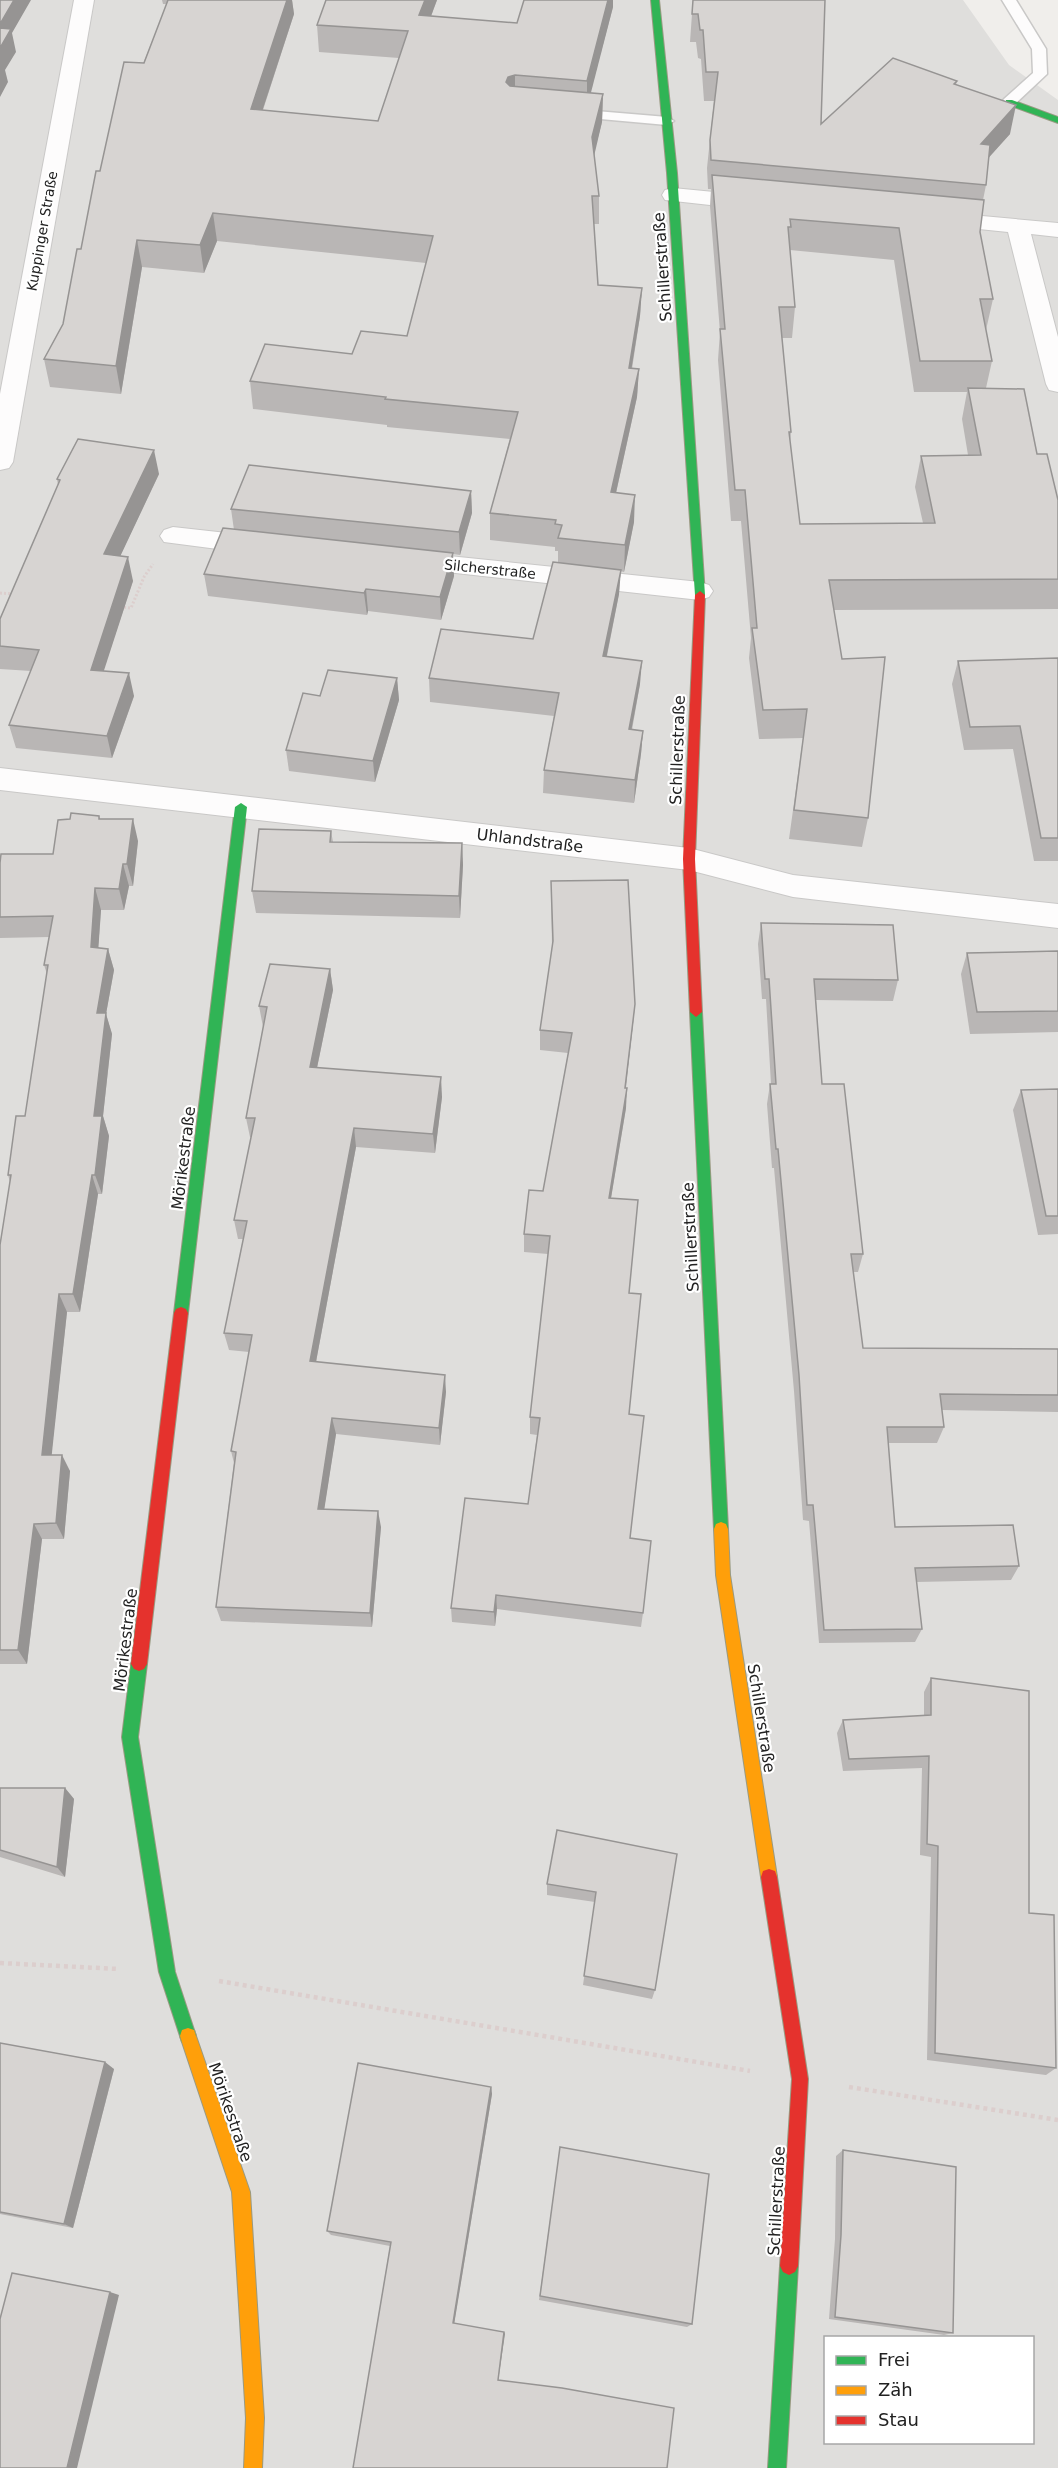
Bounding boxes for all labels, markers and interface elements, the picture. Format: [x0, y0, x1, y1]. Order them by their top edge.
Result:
street label: Kuppinger Straße [24, 170, 60, 292]
street label: Schillerstraße [649, 212, 676, 322]
street label: Silcherstraße [443, 556, 537, 582]
street label: Schillerstraße [666, 695, 689, 805]
street label: Uhlandstraße [476, 825, 584, 856]
street label: Mörikestraße [168, 1105, 199, 1211]
street label: Schillerstraße [678, 1182, 703, 1292]
street label: Mörikestraße [110, 1587, 141, 1693]
street label: Schillerstraße [744, 1662, 779, 1774]
street label: Mörikestraße [205, 2060, 256, 2164]
street label: Schillerstraße [764, 2146, 789, 2256]
legend [824, 2336, 1034, 2444]
text: Frei [878, 2349, 910, 2370]
text: Zäh [878, 2379, 913, 2400]
text: Stau [878, 2409, 919, 2430]

